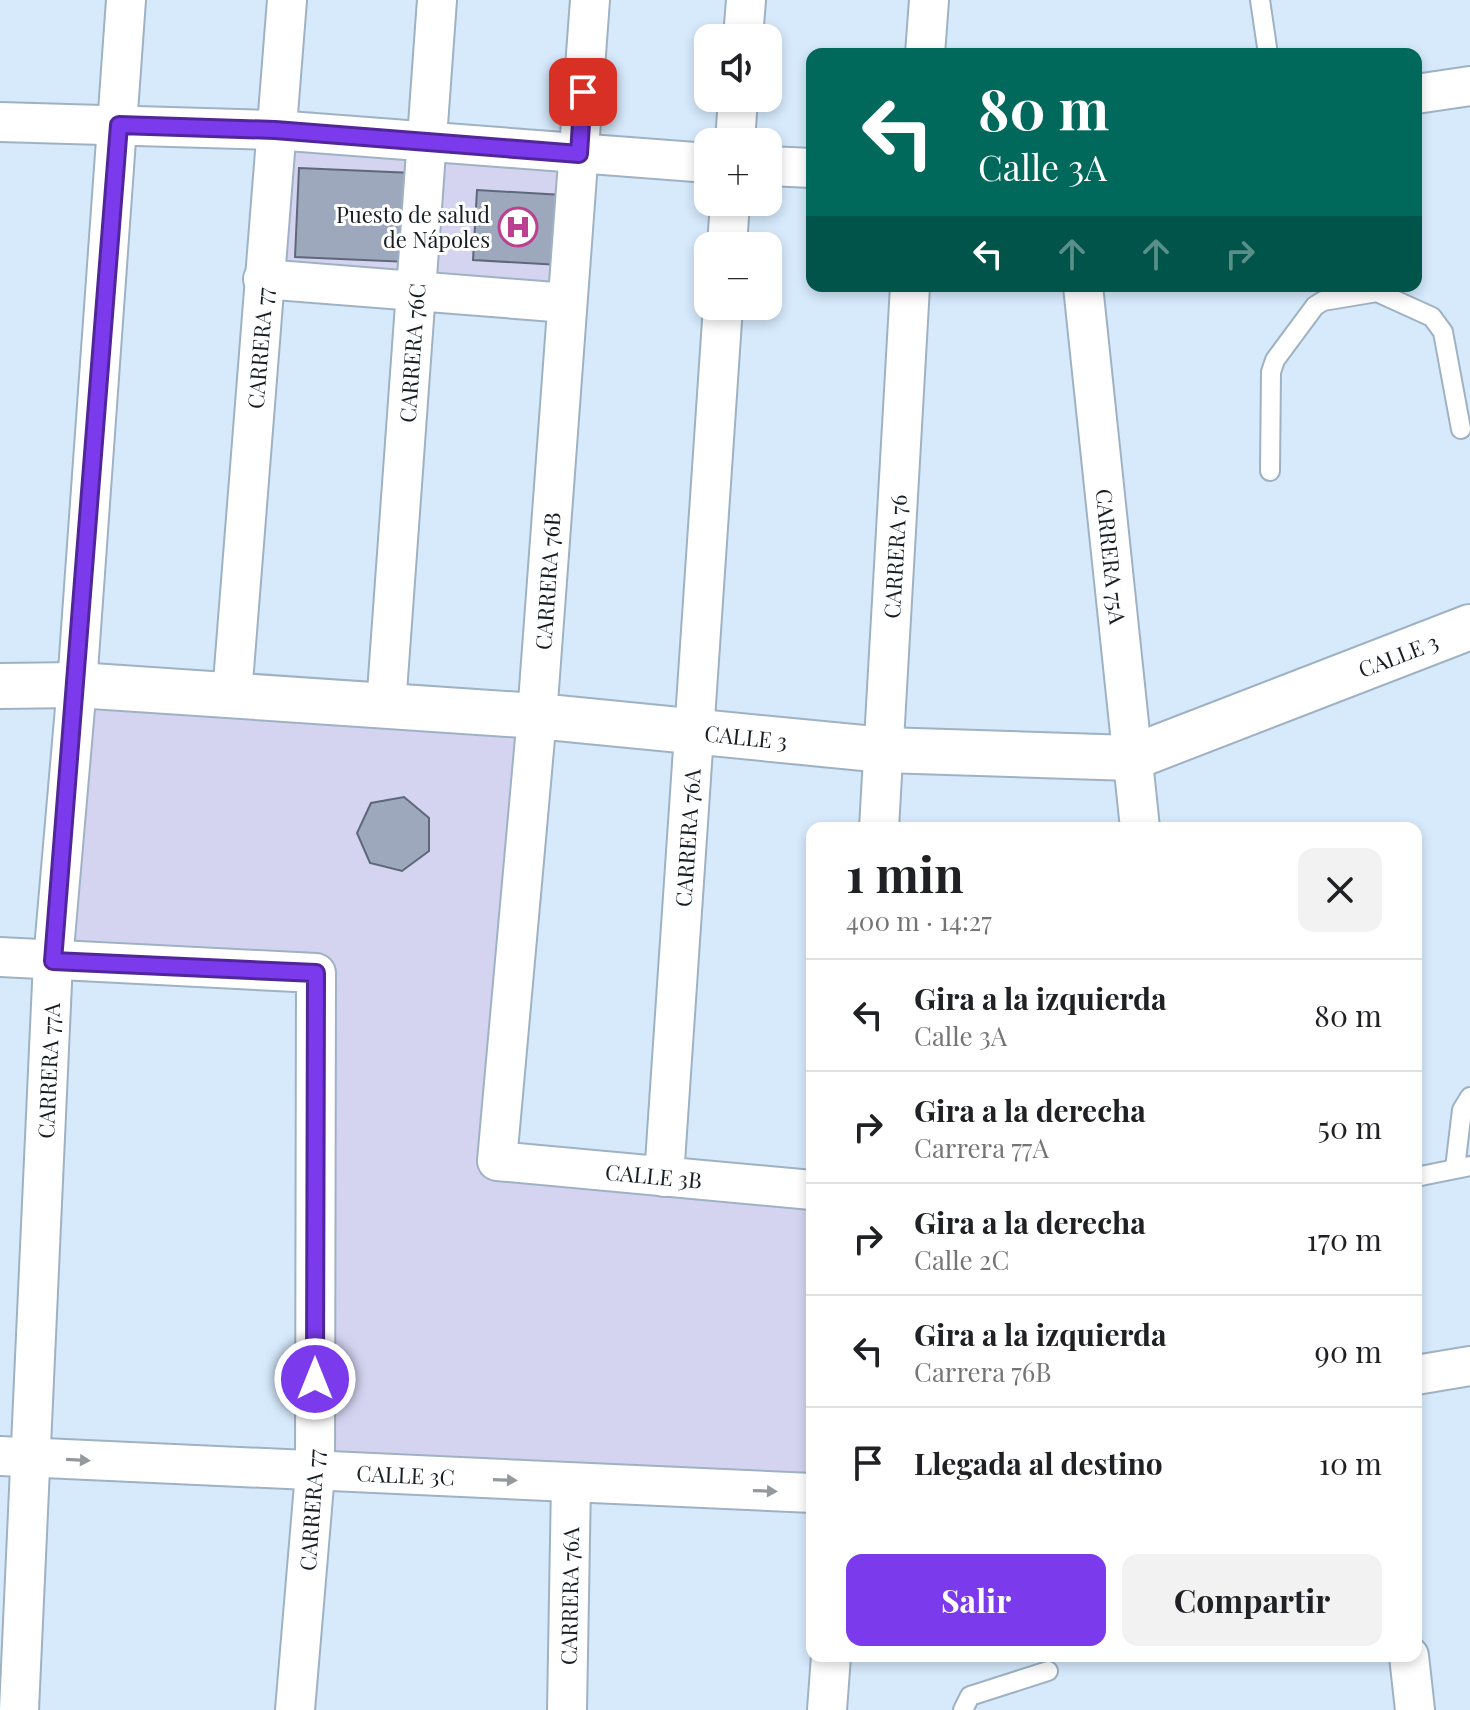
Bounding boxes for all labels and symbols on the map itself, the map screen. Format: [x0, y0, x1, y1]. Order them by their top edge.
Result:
pin [549, 58, 617, 126]
place label: Puesto de salud de Nápoles [336, 199, 490, 254]
hospital icon: Puesto de salud de Nápoles [497, 206, 539, 248]
street label: CARRERA 76C [392, 282, 431, 424]
street label: CARRERA 77 [240, 286, 279, 410]
street label: CARRERA 75A [1089, 487, 1133, 626]
street label: CARRERA 76 [876, 493, 913, 619]
street label: CARRERA 76B [527, 511, 567, 651]
street label: CALLE 3 [1354, 626, 1442, 684]
street label: CALLE 3 [703, 717, 789, 755]
street label: CARRERA 76A [667, 768, 707, 908]
street label: CARRERA 77A [30, 1002, 66, 1139]
street label: CALLE 3B [604, 1156, 703, 1195]
position arrow [273, 1337, 357, 1421]
street label: CARRERA 77 [292, 1448, 330, 1572]
one-way arrow [66, 1454, 91, 1467]
street label: CALLE 3C [356, 1457, 455, 1492]
one-way arrow [493, 1474, 518, 1487]
one-way arrow [753, 1485, 778, 1498]
street label: CARRERA 76A [553, 1526, 585, 1665]

